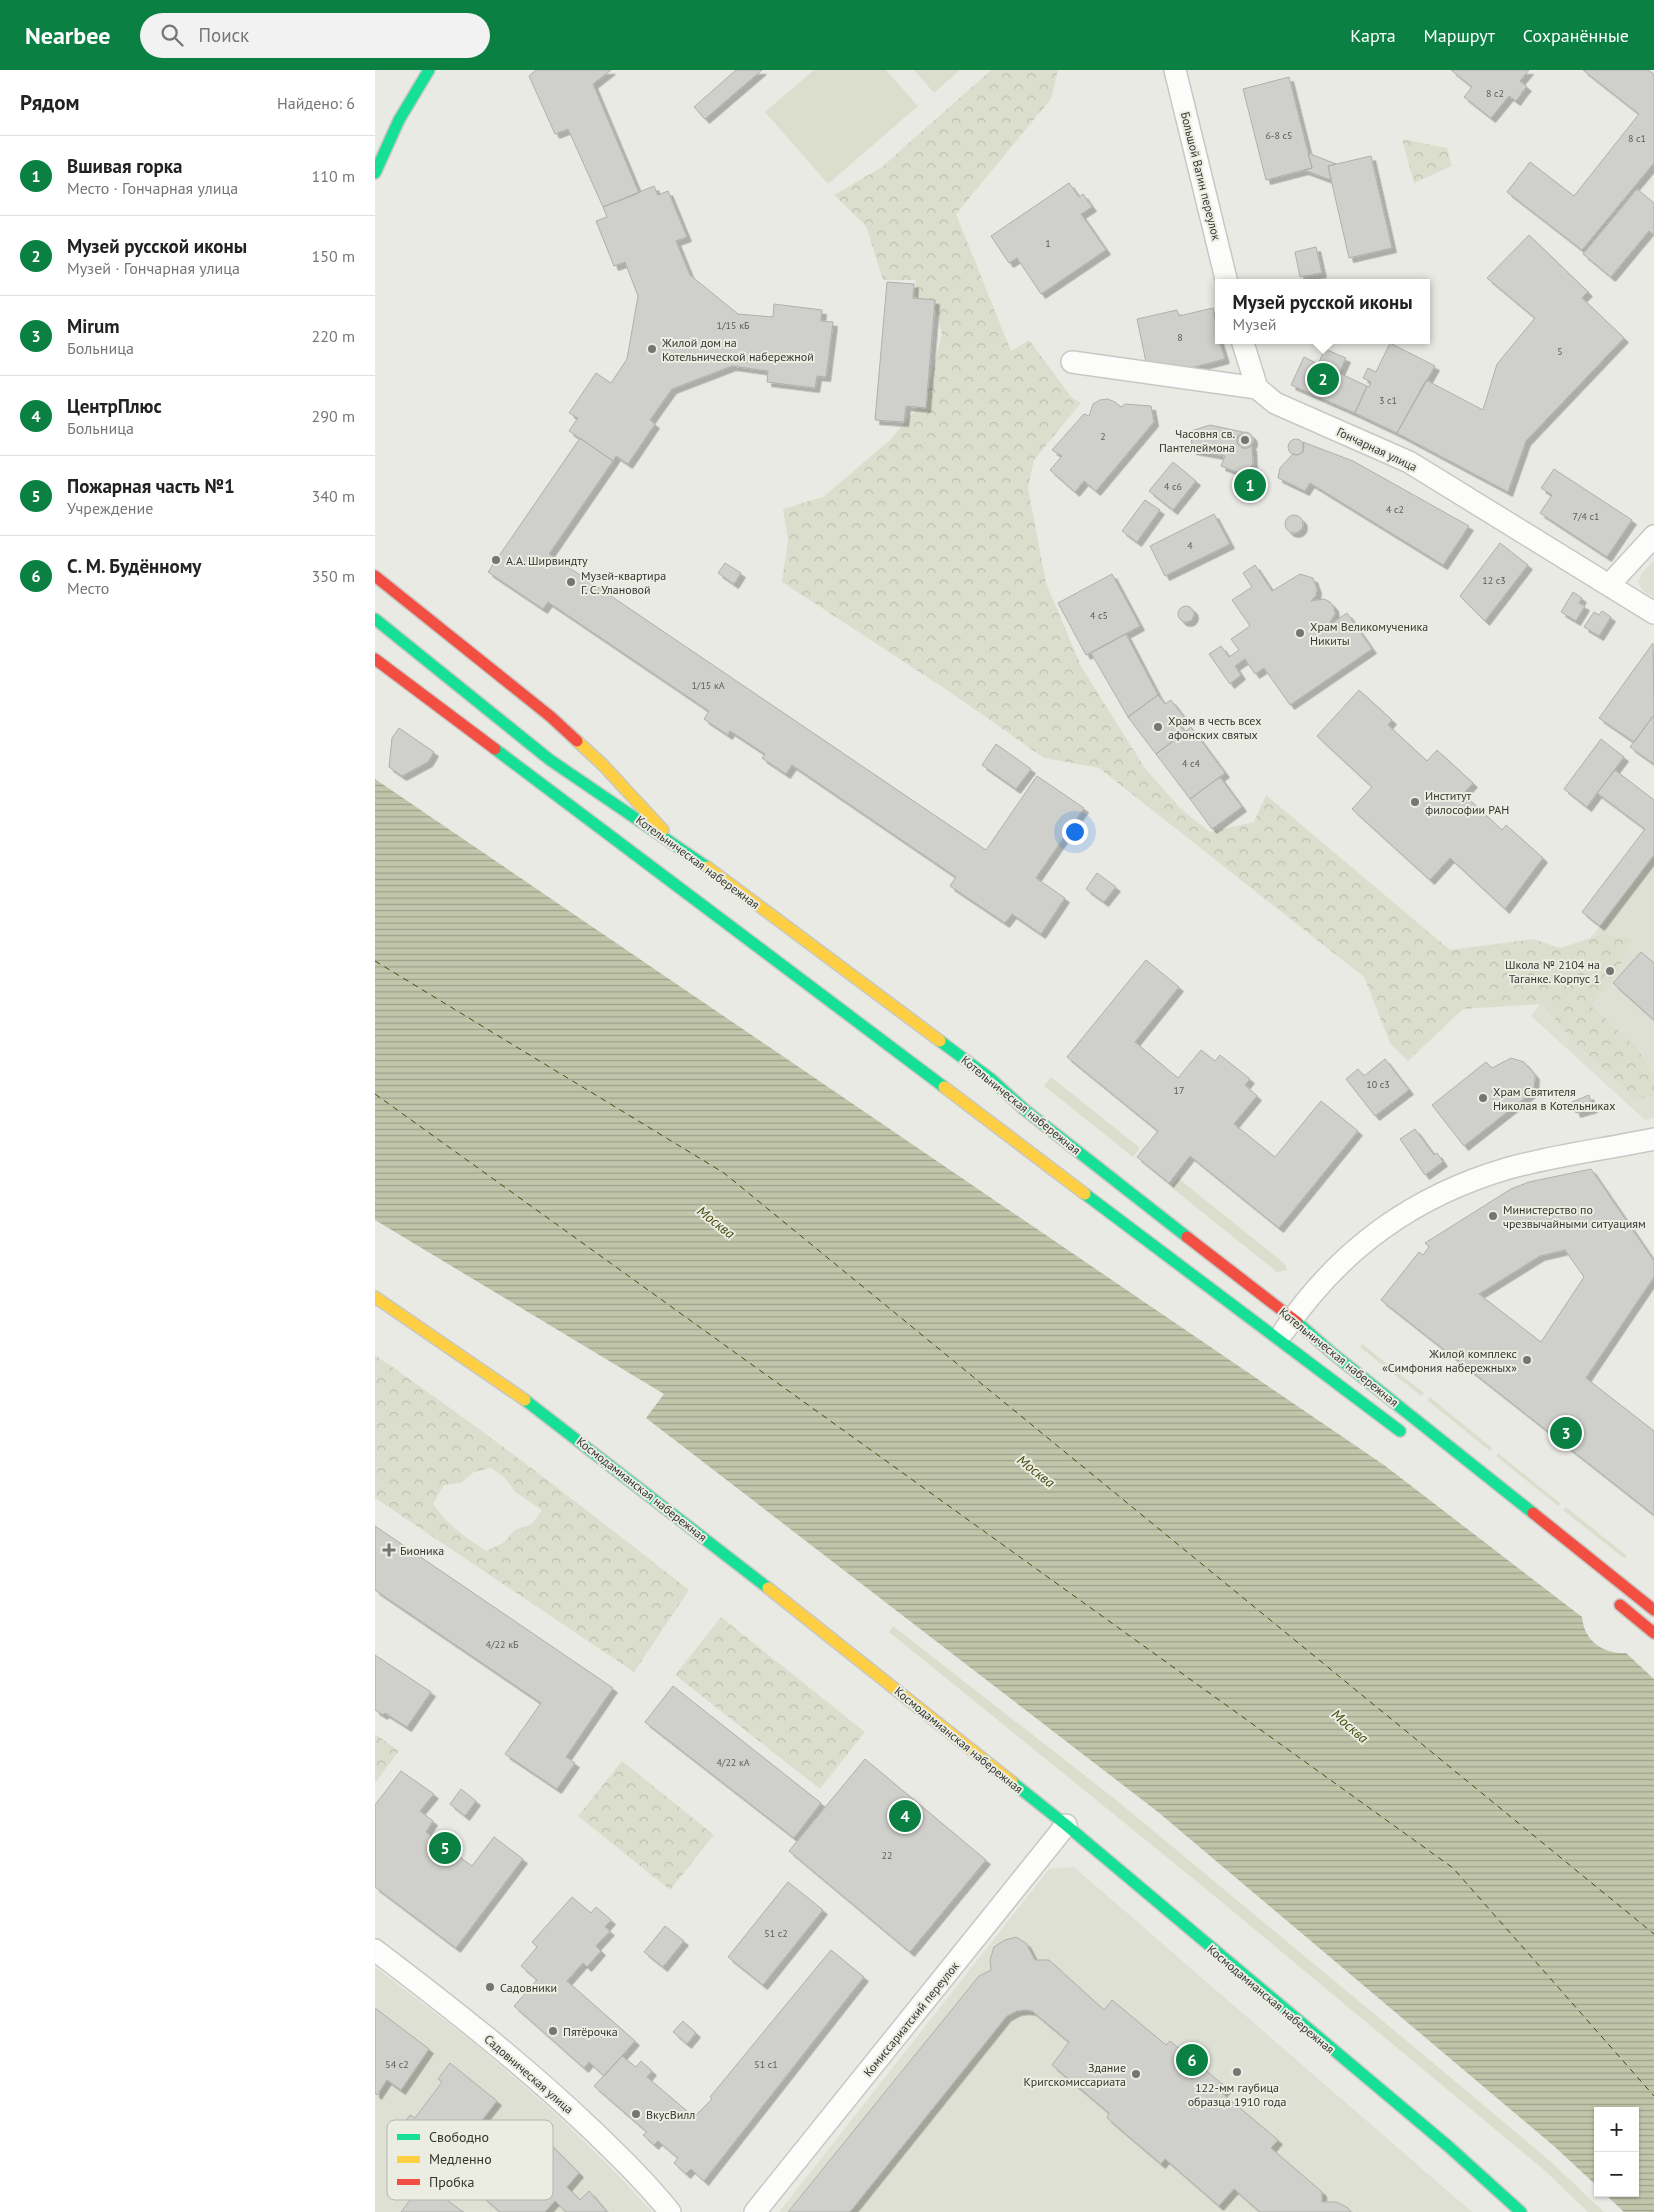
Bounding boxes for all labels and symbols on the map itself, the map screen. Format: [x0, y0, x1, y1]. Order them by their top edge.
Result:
house number: 8 с2 [1486, 87, 1504, 100]
street label: Большой Ватин переулок [1178, 110, 1224, 242]
house number: 6-8 с5 [1265, 129, 1293, 142]
house number: 8 с1 [1628, 132, 1646, 145]
house number: 1 [1045, 237, 1051, 250]
house number: 1/15 кБ [717, 319, 750, 332]
house number: 8 [1177, 331, 1183, 344]
place label: Жилой дом на Котельнической набережной [661, 335, 814, 364]
marker: Жилой дом на Котельнической набережной [646, 343, 658, 355]
house number: 5 [1557, 345, 1563, 358]
pin: 2 [1307, 360, 1339, 398]
house number: 3 с1 [1379, 394, 1397, 407]
street label: Гончарная улица [1334, 424, 1420, 474]
place label: Часовня св. Пантелеймона [1159, 426, 1235, 455]
house number: 2 [1100, 430, 1106, 443]
marker: Часовня св. Пантелеймона [1239, 434, 1251, 446]
pin: 1 [1234, 466, 1266, 504]
house number: 4 с6 [1164, 480, 1182, 493]
house number: 4 с2 [1386, 503, 1404, 516]
house number: 7/4 с1 [1572, 510, 1600, 523]
house number: 4 [1187, 539, 1193, 552]
place label: А.А. Ширвиндту [506, 553, 588, 568]
marker: А.А. Ширвиндту [490, 554, 502, 566]
place label: Музей-квартира Г. С. Улановой [581, 568, 666, 597]
house number: 12 с3 [1482, 574, 1506, 587]
marker: Музей-квартира Г. С. Улановой [565, 576, 577, 588]
house number: 4 с5 [1090, 609, 1108, 622]
place label: Храм Великомученика Никиты [1310, 619, 1428, 648]
marker: Храм Великомученика Никиты [1294, 627, 1306, 639]
house number: 1/15 кА [691, 679, 725, 692]
place label: Храм в честь всех афонских святых [1168, 713, 1261, 742]
marker: Храм в честь всех афонских святых [1152, 721, 1164, 733]
house number: 4 с4 [1182, 757, 1201, 770]
place label: Институт философии РАН [1425, 788, 1509, 817]
marker: Институт философии РАН [1409, 796, 1421, 808]
street label: Котельническая набережная [633, 812, 763, 912]
your location [1062, 819, 1088, 845]
place label: Школа № 2104 на Таганке. Корпус 1 [1505, 957, 1600, 986]
marker: Школа № 2104 на Таганке. Корпус 1 [1604, 965, 1616, 977]
street label: Котельническая набережная [958, 1052, 1084, 1158]
house number: 10 с3 [1366, 1078, 1390, 1091]
house number: 17 [1174, 1084, 1184, 1097]
place label: Храм Святителя Николая в Котельниках [1493, 1084, 1615, 1113]
marker: Храм Святителя Николая в Котельниках [1477, 1092, 1489, 1104]
water label: Москва [694, 1202, 739, 1242]
place label: Министерство по чрезвычайными ситуациям [1503, 1202, 1646, 1231]
marker: Министерство по чрезвычайными ситуациям [1487, 1210, 1499, 1222]
street label: Котельническая набережная [1276, 1304, 1402, 1410]
place label: Жилой комплекс «Симфония набережных» [1382, 1346, 1518, 1375]
marker: Жилой комплекс «Симфония набережных» [1521, 1354, 1533, 1366]
pin: 3 [1550, 1414, 1582, 1452]
street label: Космодамианская набережная [574, 1433, 710, 1545]
water label: Москва [1014, 1451, 1059, 1491]
marker: Бионика [382, 1543, 396, 1557]
place label: Бионика [400, 1543, 444, 1558]
house number: 4/22 кБ [486, 1638, 519, 1651]
street label: Космодамианская набережная [892, 1683, 1026, 1797]
water label: Москва [1328, 1705, 1372, 1747]
house number: 4/22 кА [716, 1756, 750, 1769]
pin: 4 [889, 1797, 921, 1835]
pin: 5 [429, 1829, 461, 1867]
house number: 22 [882, 1849, 892, 1862]
house number: 51 с2 [764, 1927, 788, 1940]
street label: Космодамианская набережная [1204, 1941, 1338, 2057]
street label: Комиссариатский переулок [860, 1958, 962, 2079]
place label: Садовники [500, 1980, 557, 1995]
marker: Садовники [484, 1981, 496, 1993]
place label: Пятёрочка [563, 2024, 618, 2039]
marker: Пятёрочка [547, 2025, 559, 2037]
street label: Садовническая улица [481, 2031, 577, 2117]
pin: 6 [1176, 2041, 1208, 2079]
house number: 54 с2 [385, 2058, 409, 2071]
house number: 51 с1 [754, 2058, 778, 2071]
place label: Здание Кригскомиссариата [1023, 2060, 1126, 2089]
marker: 122-мм гаубица образца 1910 года [1231, 2066, 1243, 2078]
marker: Здание Кригскомиссариата [1130, 2068, 1142, 2080]
place label: 122-мм гаубица образца 1910 года [1188, 2080, 1286, 2109]
place label: ВкусВилл [646, 2107, 695, 2122]
marker: ВкусВилл [630, 2108, 642, 2120]
legend [387, 2120, 553, 2200]
text: Свободно [429, 2128, 489, 2146]
text: Медленно [429, 2150, 492, 2168]
text: Пробка [429, 2173, 474, 2191]

